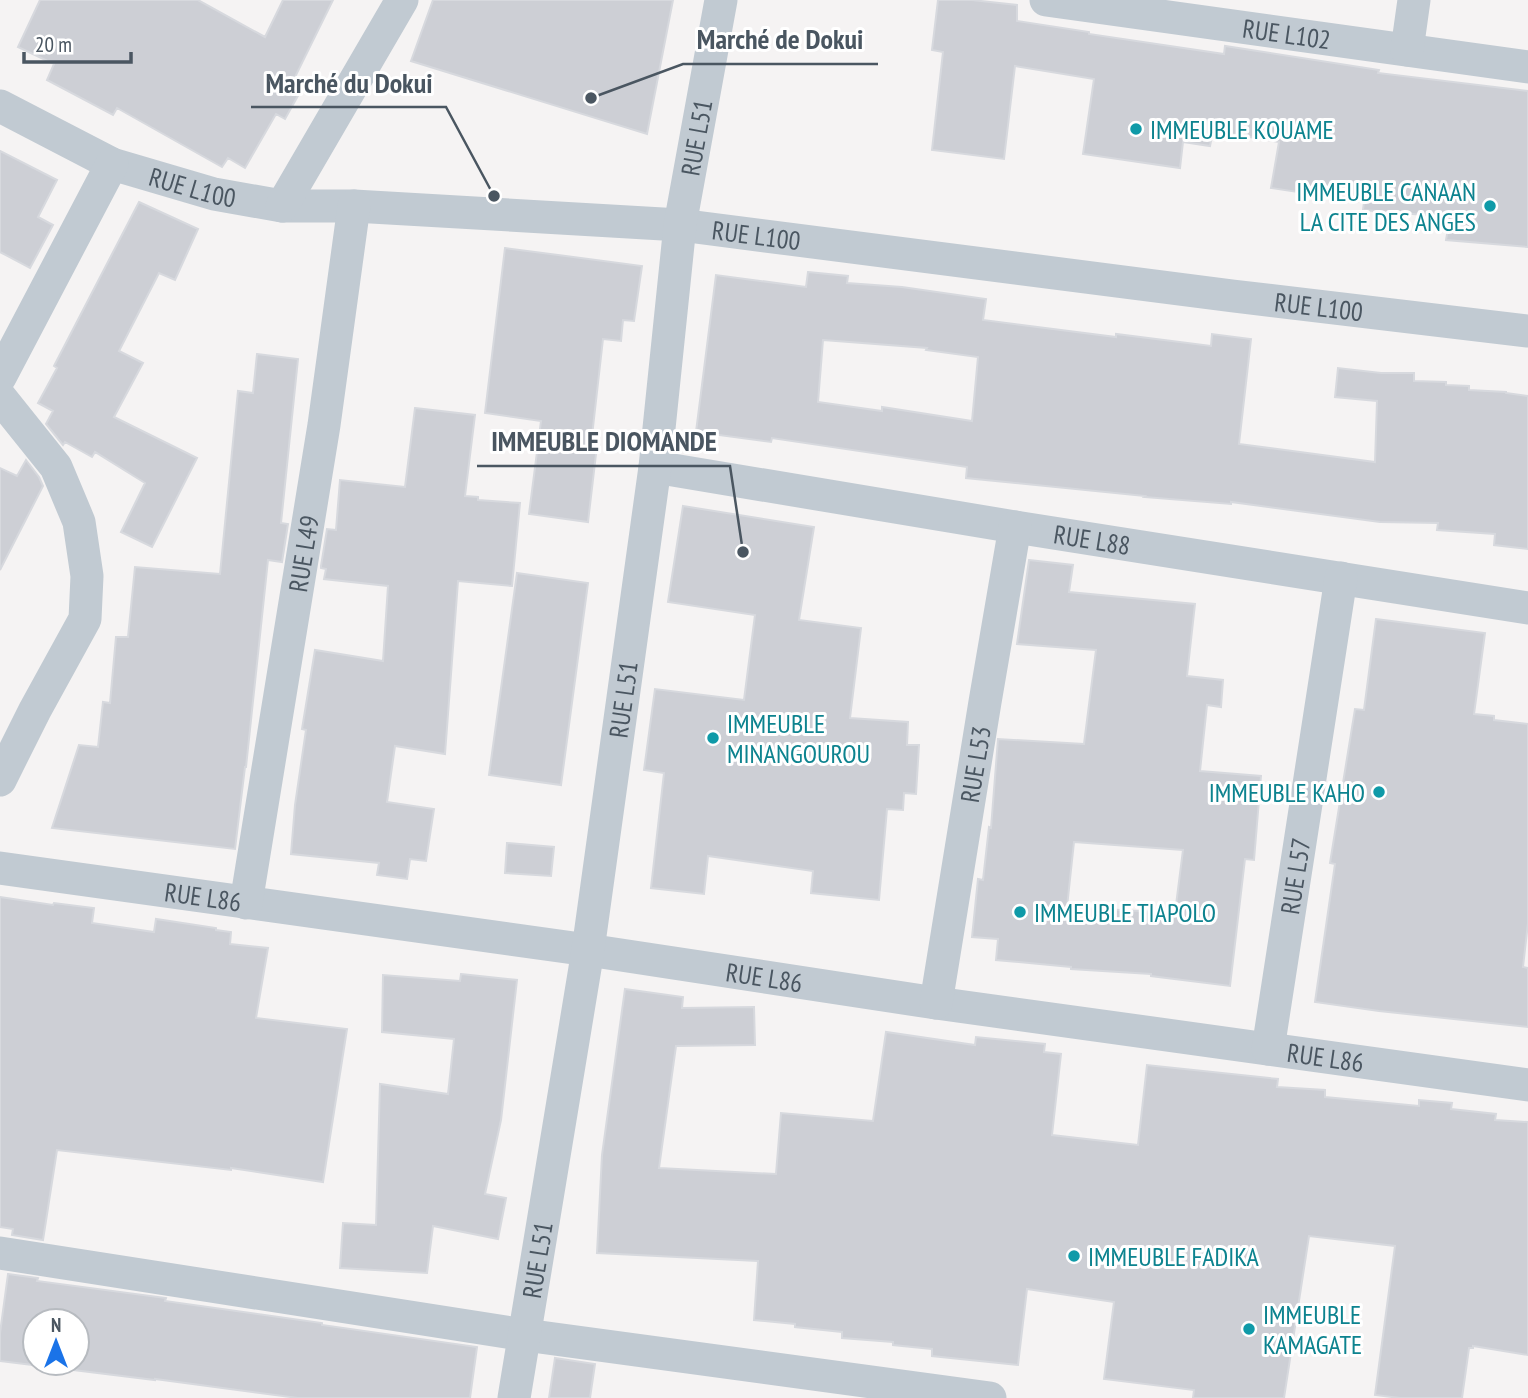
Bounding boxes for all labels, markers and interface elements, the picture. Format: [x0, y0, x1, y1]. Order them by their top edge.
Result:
street label: RUE L102 [1241, 11, 1333, 56]
callout: Marché de Dokui [683, 15, 878, 64]
text: Marché de Dokui [697, 20, 863, 57]
scale bar [24, 21, 131, 65]
text: 20 m [35, 31, 72, 58]
callout: Marché du Dokui [251, 58, 446, 107]
text: Marché du Dokui [266, 64, 432, 101]
street label: RUE L51 [673, 97, 719, 178]
place label: IMMEUBLE KOUAME [1150, 113, 1334, 146]
marker: IMMEUBLE KOUAME [1128, 121, 1144, 137]
street label: RUE L100 [145, 159, 238, 214]
place label: IMMEUBLE CANAAN LA CITE DES ANGES [1296, 175, 1476, 238]
marker: IMMEUBLE CANAAN LA CITE DES ANGES [1482, 198, 1498, 214]
street label: RUE L100 [710, 213, 802, 257]
street label: RUE L100 [1273, 285, 1365, 328]
callout: IMMEUBLE DIOMANDE [477, 417, 730, 466]
text: IMMEUBLE DIOMANDE [491, 422, 717, 459]
street label: RUE L49 [281, 513, 325, 594]
street label: RUE L88 [1052, 517, 1133, 561]
street label: RUE L51 [601, 659, 644, 740]
place label: IMMEUBLE MINANGOUROU [727, 707, 870, 770]
street label: RUE L53 [952, 724, 997, 805]
marker: IMMEUBLE MINANGOUROU [705, 730, 721, 746]
place label: IMMEUBLE KAHO [1209, 776, 1365, 809]
marker: IMMEUBLE KAHO [1371, 784, 1387, 800]
street label: RUE L57 [1273, 836, 1317, 917]
street label: RUE L86 [163, 875, 243, 918]
place label: IMMEUBLE TIAPOLO [1034, 896, 1216, 929]
marker: IMMEUBLE TIAPOLO [1012, 904, 1028, 920]
street label: RUE L86 [724, 955, 805, 999]
street label: RUE L86 [1285, 1035, 1366, 1079]
street label: RUE L51 [514, 1219, 559, 1300]
place label: IMMEUBLE FADIKA [1088, 1240, 1260, 1273]
marker: IMMEUBLE FADIKA [1066, 1248, 1082, 1264]
place label: IMMEUBLE KAMAGATE [1263, 1298, 1362, 1361]
north arrow [21, 1307, 91, 1377]
text: N [51, 1313, 61, 1337]
marker: IMMEUBLE KAMAGATE [1241, 1321, 1257, 1337]

